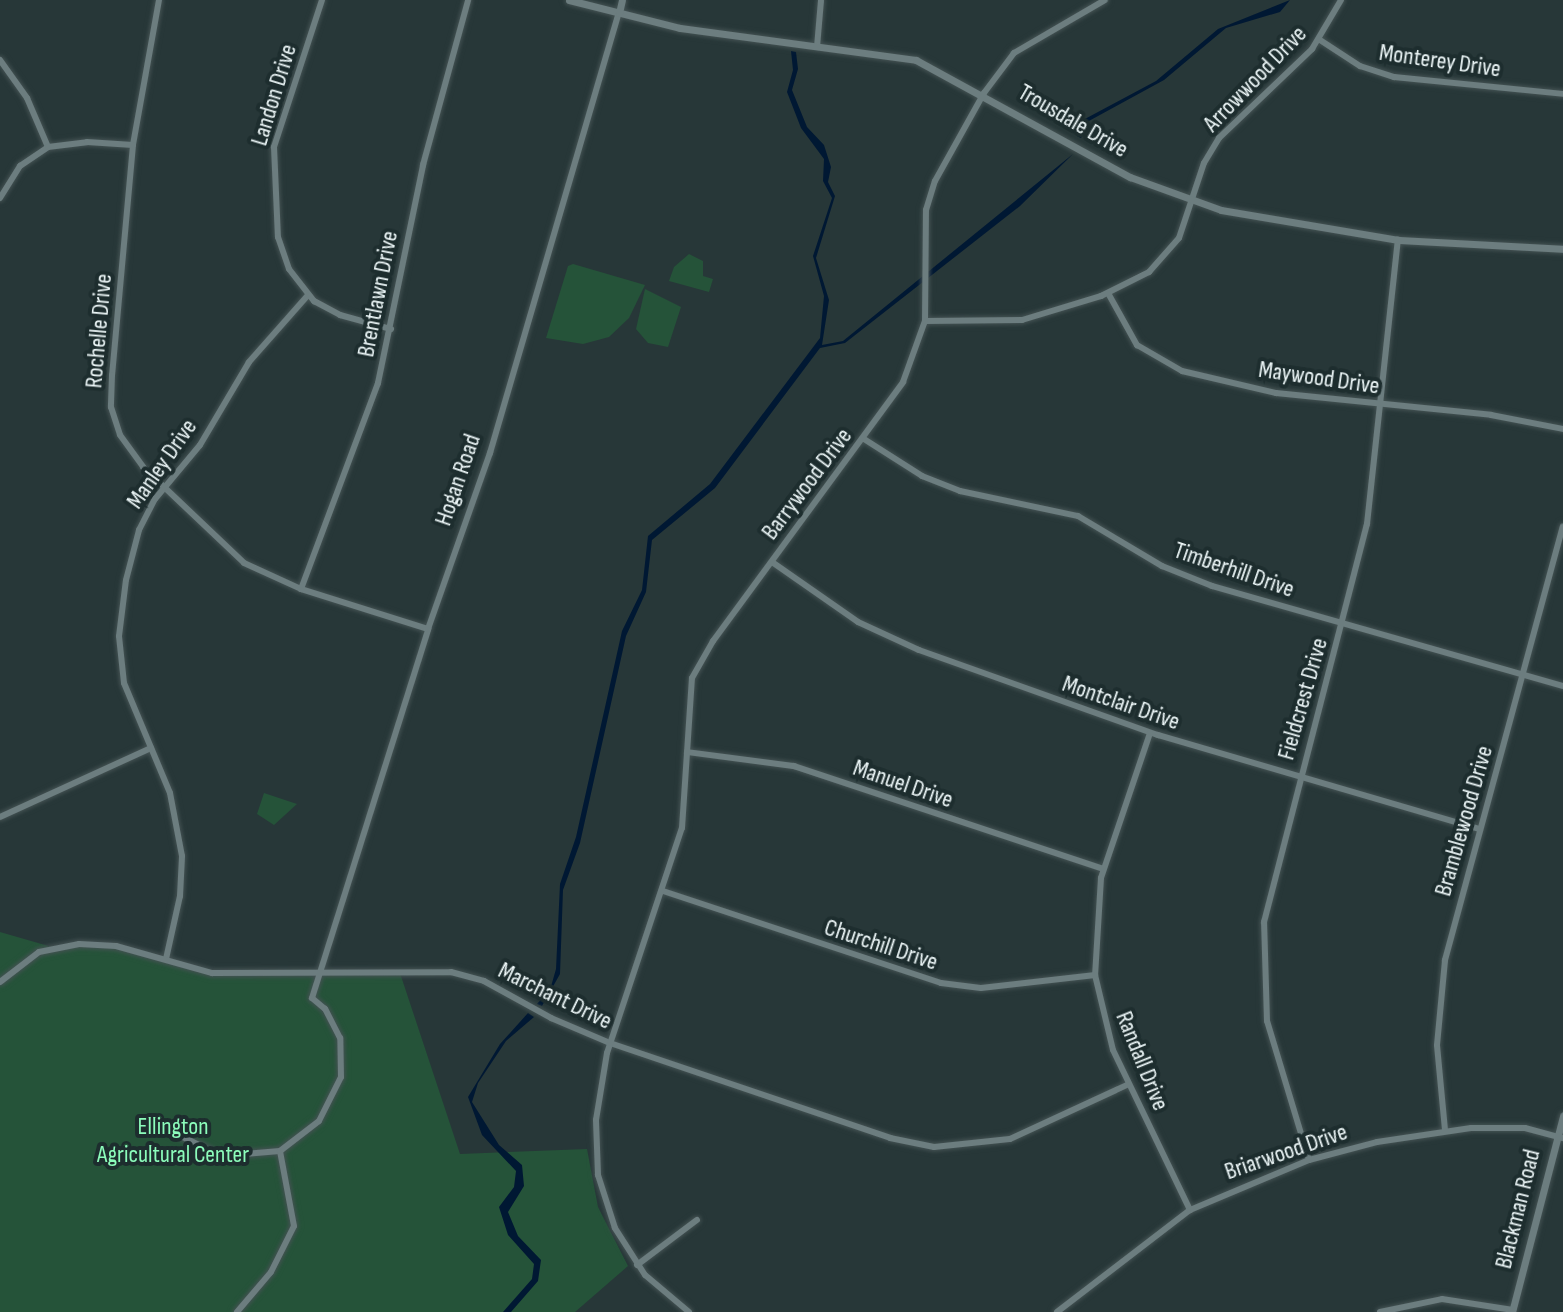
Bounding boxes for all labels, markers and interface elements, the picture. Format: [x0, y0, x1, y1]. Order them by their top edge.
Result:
street label: Arrowwood Drive [1197, 20, 1313, 138]
street label: Monterey Drive [1377, 38, 1503, 84]
street label: Landon Drive [245, 41, 303, 149]
street label: Trousdale Drive [1013, 78, 1133, 164]
street label: Brentlawn Drive [352, 229, 404, 359]
street label: Rochelle Drive [80, 273, 118, 389]
street label: Maywood Drive [1257, 355, 1381, 401]
street label: Manley Drive [121, 414, 203, 514]
street label: Barrywood Drive [756, 423, 858, 545]
street label: Hogan Road [429, 431, 487, 529]
street label: Timberhill Drive [1170, 536, 1298, 604]
street label: Fieldcrest Drive [1272, 635, 1334, 763]
street label: Montclair Drive [1059, 669, 1183, 737]
street label: Bramblewood Drive [1429, 743, 1499, 899]
street label: Manuel Drive [849, 754, 957, 814]
street label: Churchill Drive [821, 913, 941, 977]
street label: Marchant Drive [494, 956, 616, 1036]
street label: Randall Drive [1109, 1007, 1175, 1115]
park label: Ellington Agricultural Center [97, 1113, 249, 1169]
street label: Briarwood Drive [1221, 1118, 1351, 1186]
street label: Blackman Road [1489, 1146, 1547, 1272]

